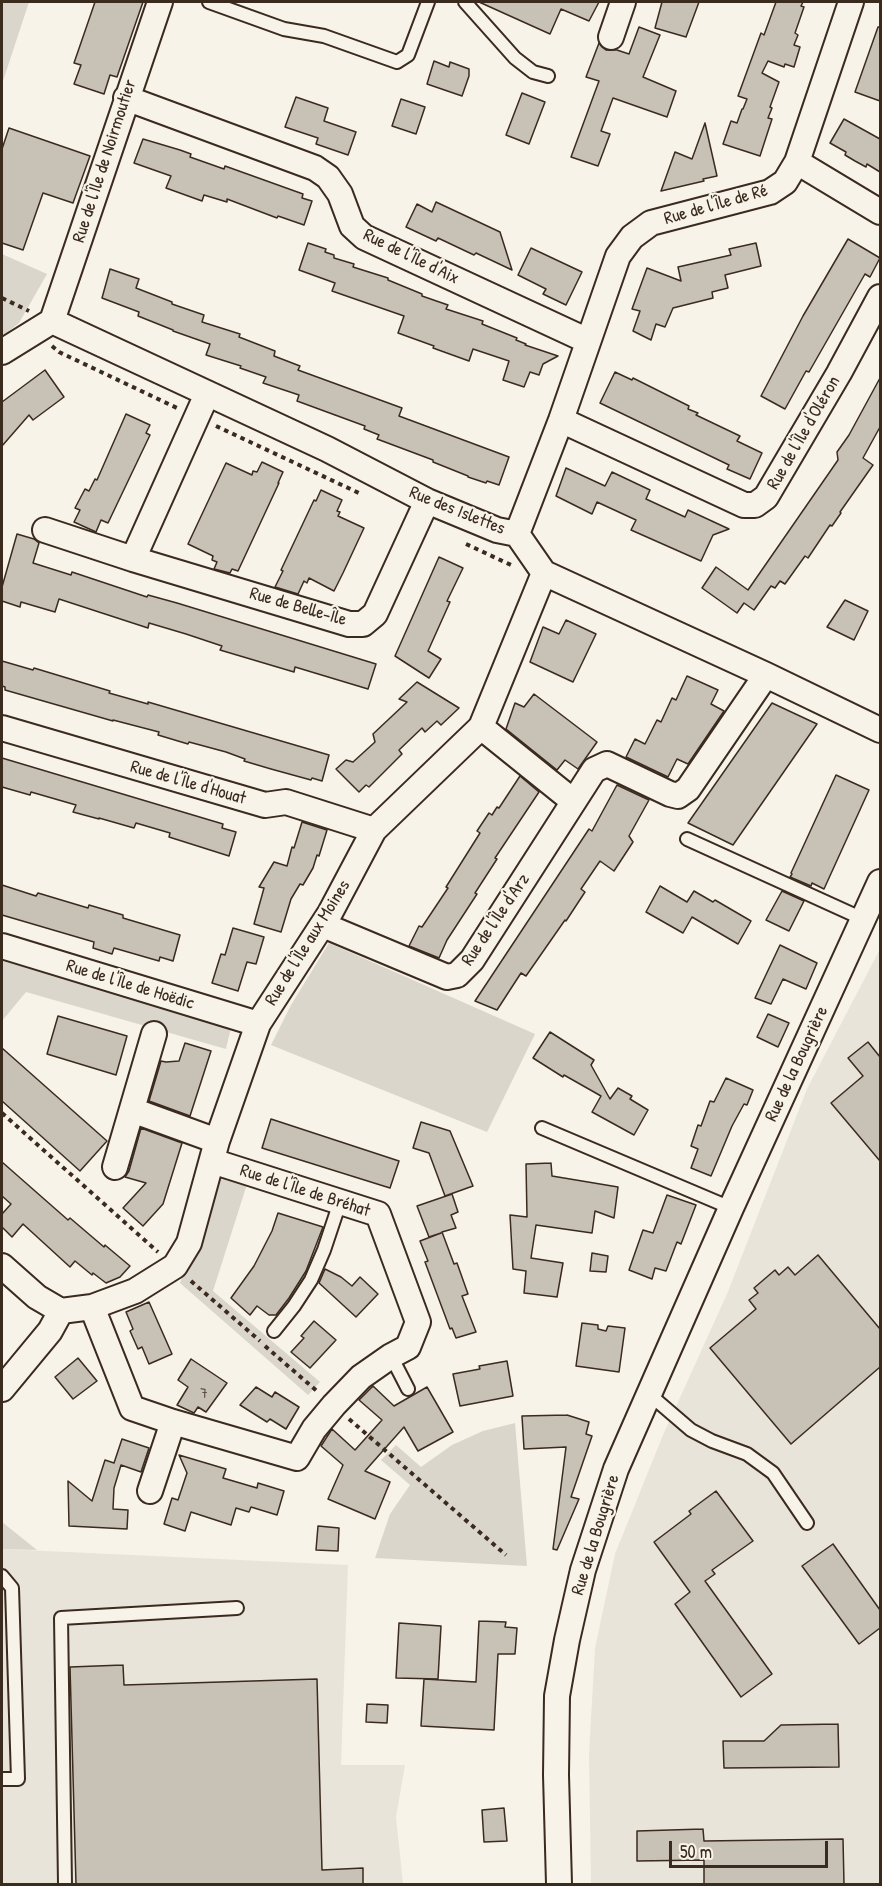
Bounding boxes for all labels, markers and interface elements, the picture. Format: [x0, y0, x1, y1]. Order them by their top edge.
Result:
street label: Rue de l'Île de Noirmoutier [68, 77, 142, 245]
street label: Rue de l'Île de Ré [662, 180, 770, 230]
street label: Rue de l'Île d'Aix [360, 225, 462, 289]
street label: Rue de l'Île d'Oléron [763, 372, 845, 494]
street label: Rue des Islettes [406, 482, 508, 540]
street label: Rue de Belle-Île [247, 583, 349, 631]
street label: Rue de l'Île d'Houat [128, 756, 248, 810]
street label: Rue de l'Île d'Arz [457, 870, 535, 970]
street label: Rue de l'Île aux Moines [261, 876, 355, 1010]
street label: Rue de l'Île de Hoëdic [64, 955, 196, 1015]
street label: Rue de la Bougrière [761, 1003, 833, 1125]
street label: Rue de l'Île de Bréhat [237, 1160, 373, 1222]
house number: 7 [200, 1385, 208, 1403]
street label: Rue de la Bougrière [567, 1472, 625, 1598]
scale bar [672, 1829, 831, 1867]
text: 50 m [680, 1839, 712, 1864]

